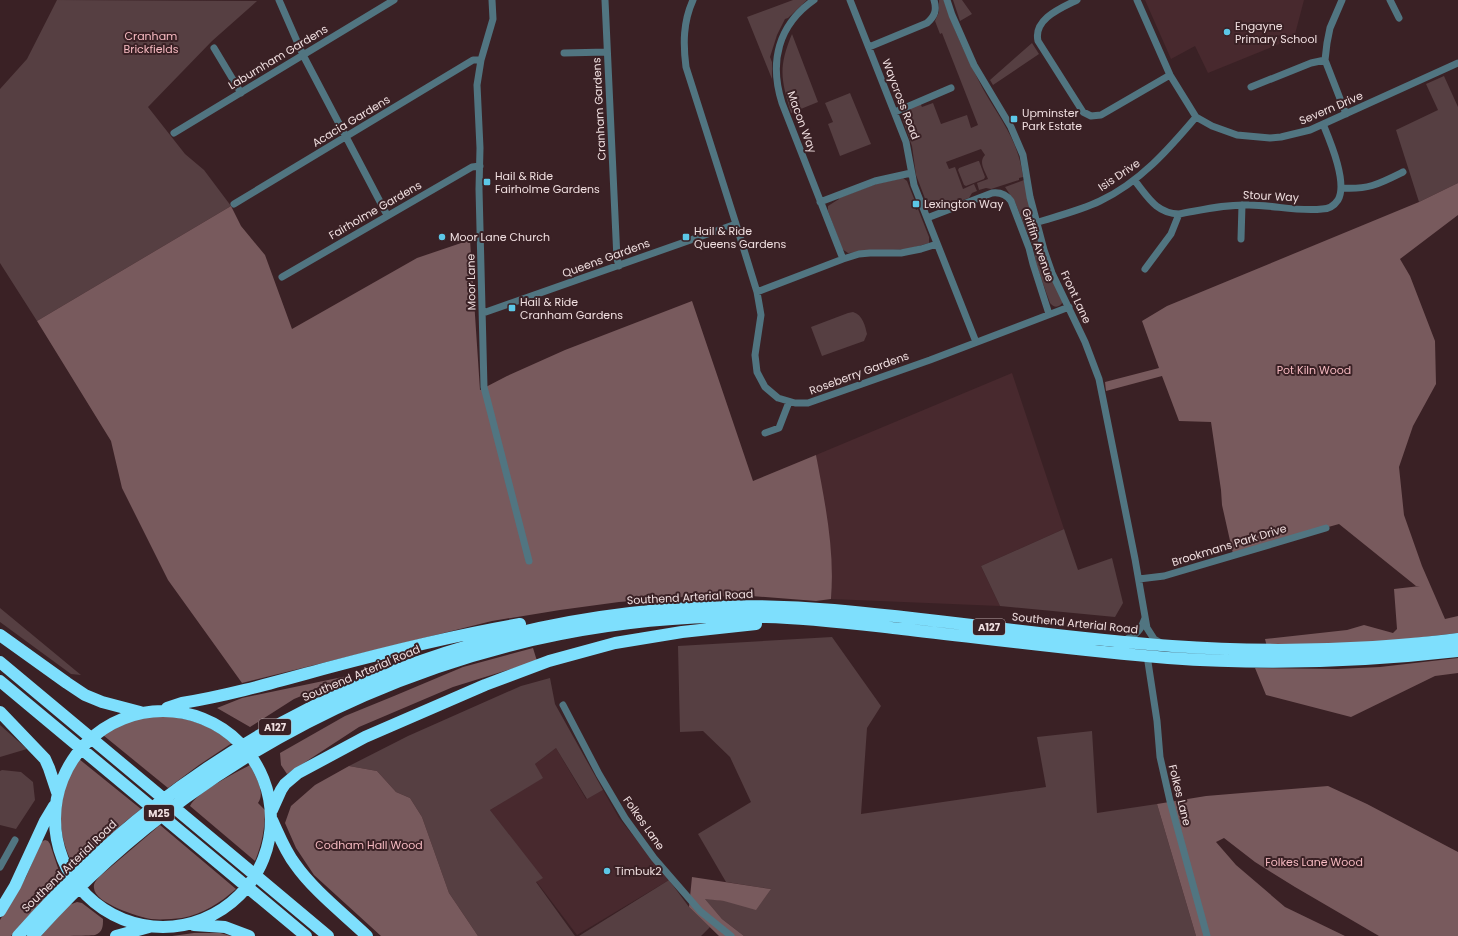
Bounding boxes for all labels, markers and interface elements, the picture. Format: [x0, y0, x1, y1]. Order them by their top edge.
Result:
place label: Engayne Primary School [1235, 18, 1317, 47]
street label: Laburnham Gardens [225, 21, 331, 93]
marker: Engayne Primary School [1222, 27, 1232, 37]
park label: Cranham Brickfields [124, 28, 179, 57]
street label: Waycross Road [878, 56, 924, 142]
street label: Cranham Gardens [588, 57, 610, 161]
street label: Severn Drive [1297, 87, 1366, 129]
street label: Macon Way [783, 89, 821, 156]
street label: Acacia Gardens [309, 91, 393, 151]
place label: Upminster Park Estate [1022, 105, 1082, 134]
marker: Upminster Park Estate [1009, 114, 1019, 124]
street label: Isis Drive [1095, 155, 1143, 195]
place label: Hail & Ride Fairholme Gardens [495, 168, 600, 197]
street label: Fairholme Gardens [326, 177, 425, 243]
marker: Hail & Ride Fairholme Gardens [482, 177, 492, 187]
street label: Stour Way [1243, 187, 1300, 205]
place label: Lexington Way [924, 196, 1004, 212]
marker: Lexington Way [911, 199, 921, 209]
street label: Griffin Avenue [1018, 206, 1058, 284]
place label: Hail & Ride Queens Gardens [694, 223, 786, 252]
place label: Moor Lane Church [450, 229, 550, 245]
marker: Moor Lane Church [437, 232, 447, 242]
marker: Hail & Ride Queens Gardens [681, 232, 691, 242]
street label: Queens Gardens [560, 235, 652, 281]
street label: Moor Lane [463, 253, 479, 310]
street label: Front Lane [1057, 268, 1095, 326]
place label: Hail & Ride Cranham Gardens [520, 294, 623, 323]
marker: Hail & Ride Cranham Gardens [507, 303, 517, 313]
street label: Roseberry Gardens [807, 347, 911, 398]
park label: Pot Kiln Wood [1277, 362, 1351, 378]
street label: Brookmans Park Drive [1170, 520, 1288, 570]
street label: Southend Arterial Road [626, 586, 754, 608]
street label: Southend Arterial Road [1011, 608, 1139, 638]
road number: A127 [973, 619, 1005, 635]
street label: Southend Arterial Road [300, 641, 422, 705]
road number: A127 [259, 719, 291, 735]
street label: Folkes Lane [1165, 763, 1195, 827]
street label: Folkes Lane [620, 793, 669, 853]
road number: M25 [144, 805, 174, 821]
street label: Southend Arterial Road [18, 816, 120, 916]
park label: Codham Hall Wood [315, 837, 423, 853]
park label: Folkes Lane Wood [1265, 854, 1363, 870]
place label: Timbuk2 [615, 863, 661, 879]
marker: Timbuk2 [602, 866, 612, 876]

